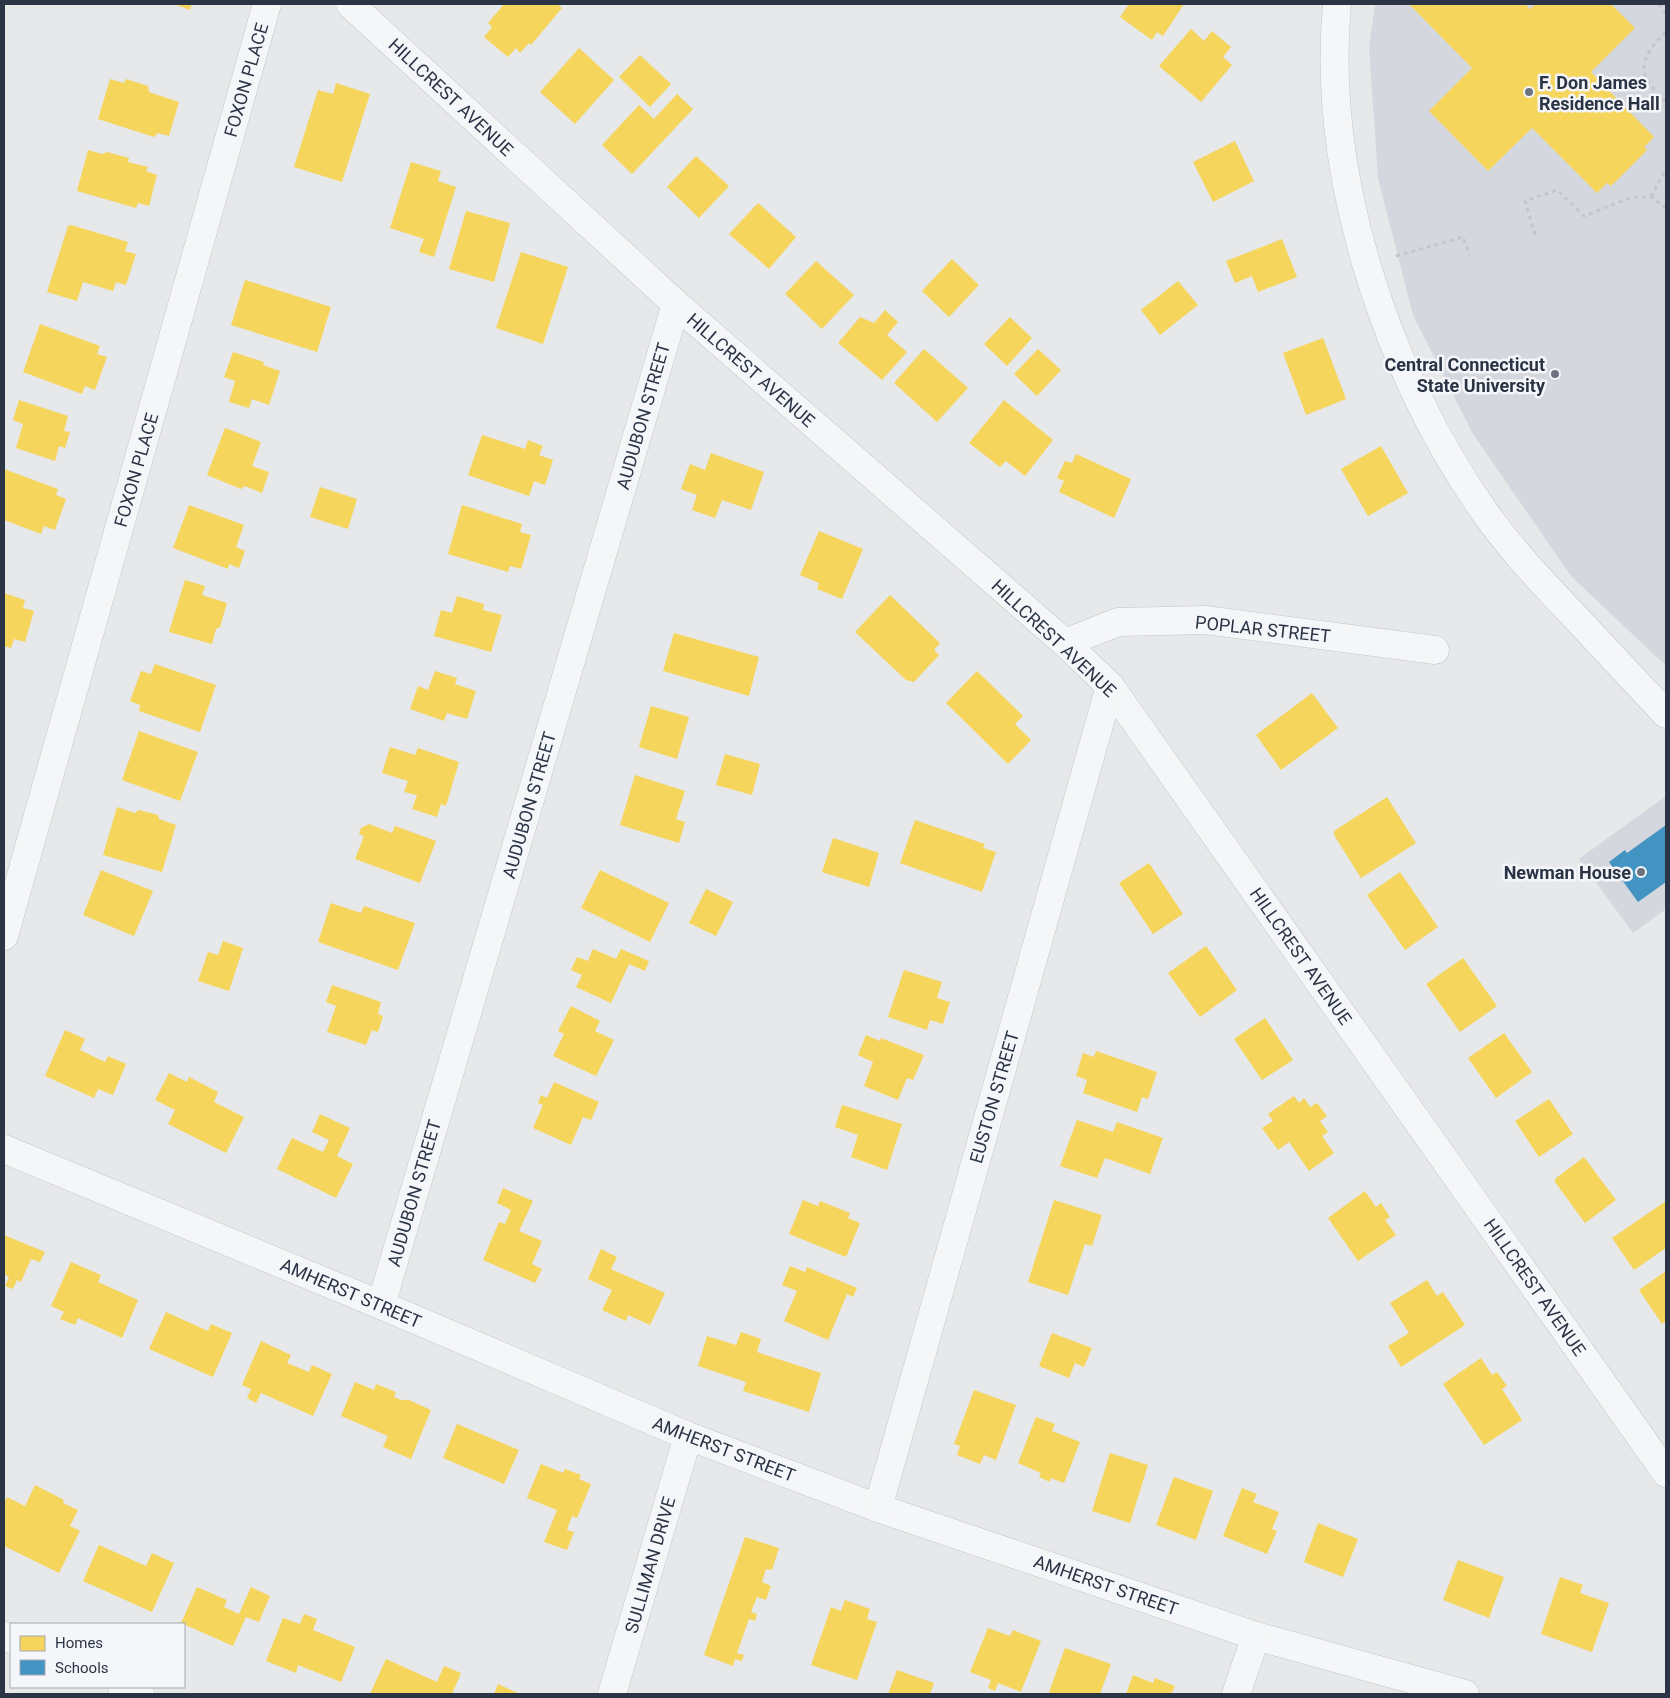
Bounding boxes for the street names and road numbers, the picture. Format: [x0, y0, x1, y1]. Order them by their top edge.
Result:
street label: FOXON PLACE [220, 21, 272, 139]
street label: HILLCREST AVENUE [384, 34, 518, 160]
street label: HILLCREST AVENUE [683, 309, 819, 431]
street label: AUDUBON STREET [612, 340, 674, 492]
street label: FOXON PLACE [110, 411, 162, 529]
street label: HILLCREST AVENUE [987, 575, 1121, 701]
street label: POPLAR STREET [1194, 611, 1332, 647]
street label: AUDUBON STREET [498, 729, 560, 881]
street label: HILLCREST AVENUE [1246, 883, 1356, 1029]
street label: EUSTON STREET [965, 1028, 1023, 1166]
street label: AUDUBON STREET [383, 1117, 445, 1269]
street label: HILLCREST AVENUE [1480, 1214, 1590, 1360]
street label: AMHERST STREET [277, 1254, 425, 1332]
street label: AMHERST STREET [650, 1412, 799, 1486]
street label: SULLIMAN DRIVE [620, 1494, 680, 1636]
street label: AMHERST STREET [1031, 1550, 1181, 1620]

